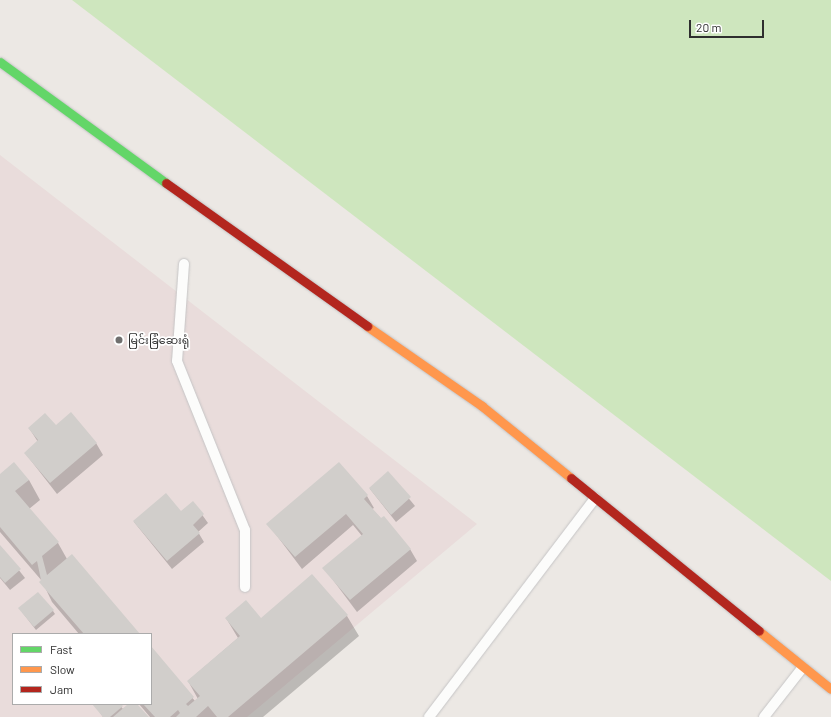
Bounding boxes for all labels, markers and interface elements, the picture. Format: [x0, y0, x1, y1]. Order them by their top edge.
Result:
scale bar [691, 12, 766, 38]
text: 20 m [696, 20, 722, 34]
place label: မြင်းခြံဆေးရုံ [128, 333, 189, 347]
marker: မြင်းခြံဆေးရုံ [113, 334, 125, 346]
legend [12, 633, 152, 705]
text: Fast [50, 642, 73, 656]
text: Slow [50, 662, 75, 676]
text: Jam [50, 682, 73, 696]

